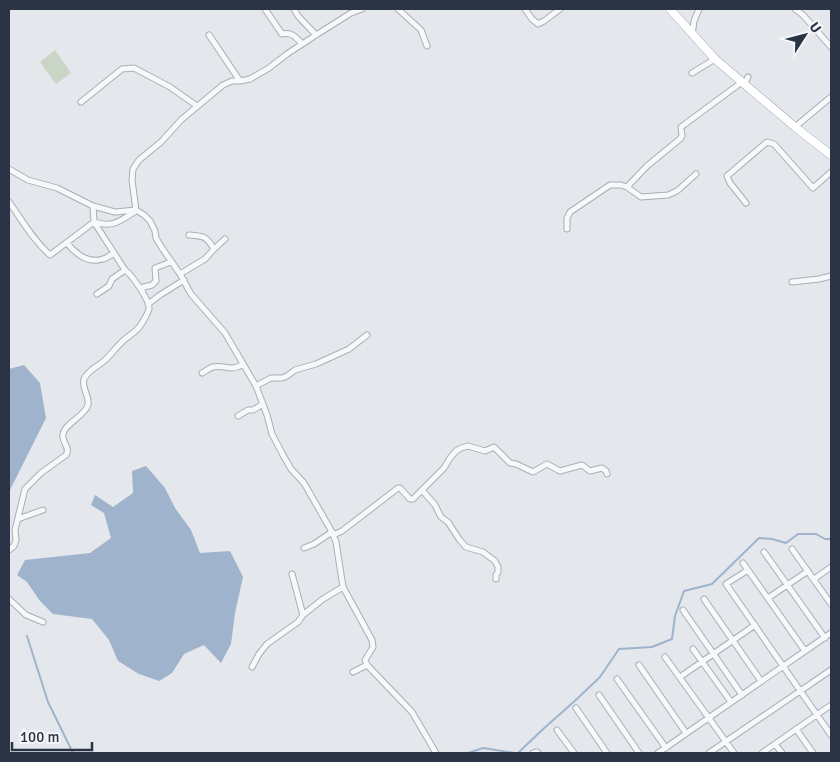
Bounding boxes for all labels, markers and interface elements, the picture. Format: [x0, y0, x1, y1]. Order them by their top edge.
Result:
north arrow [780, 10, 830, 60]
text: U [805, 19, 825, 36]
scale bar [12, 720, 92, 752]
text: 100 m [20, 728, 60, 746]

